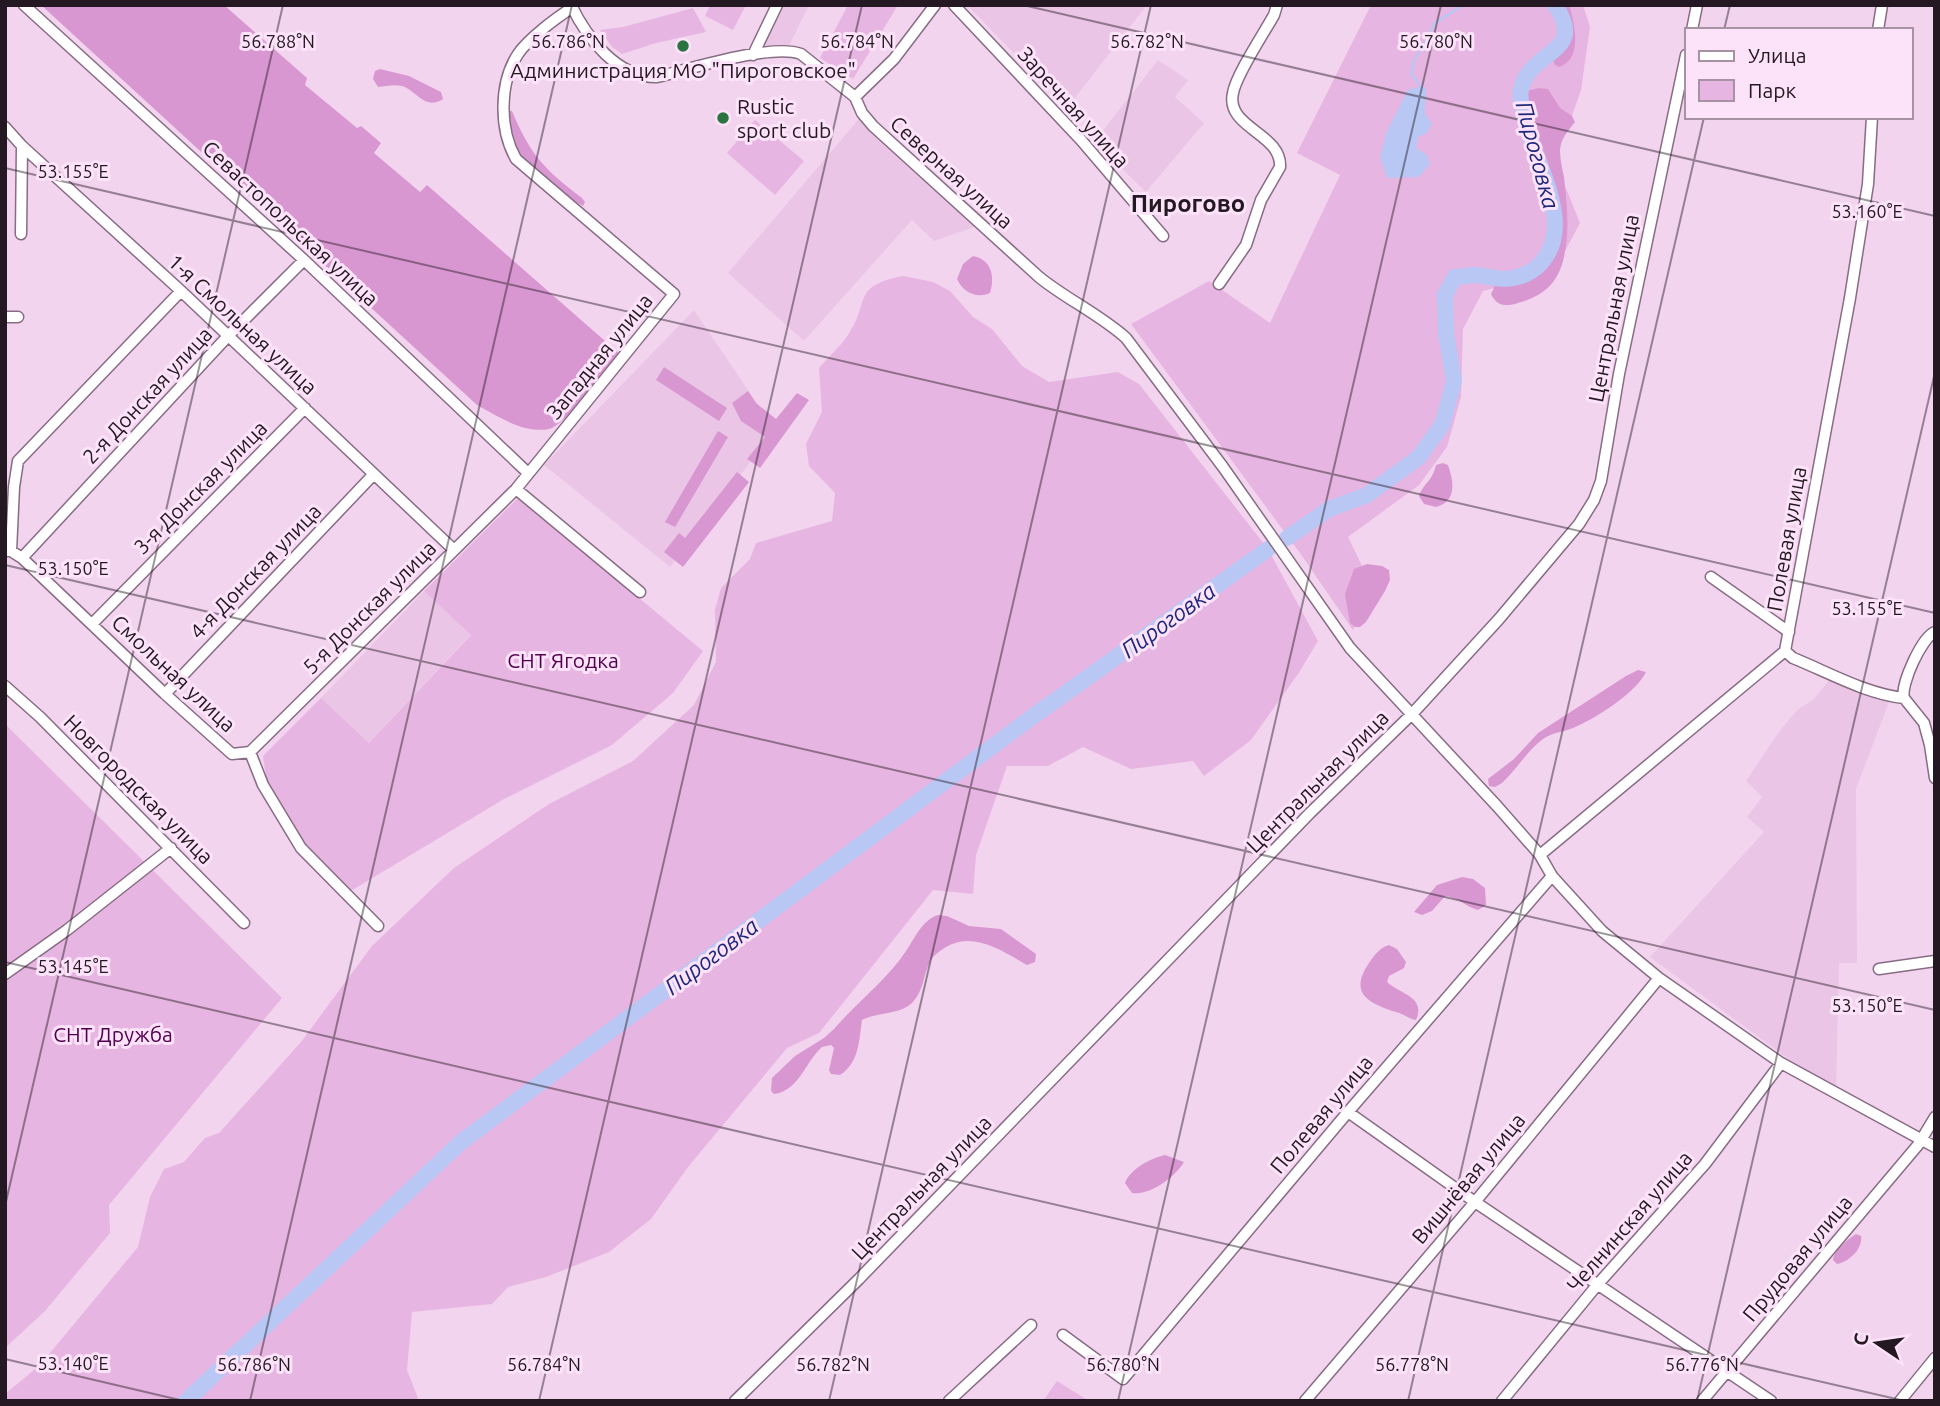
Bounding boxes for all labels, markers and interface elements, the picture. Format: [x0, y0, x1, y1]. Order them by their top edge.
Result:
legend [1685, 28, 1912, 119]
text: 56.788°N [241, 31, 315, 51]
text: 56.786°N [531, 31, 605, 51]
text: 56.784°N [820, 31, 894, 51]
text: 56.782°N [1110, 31, 1184, 51]
text: 56.780°N [1399, 31, 1473, 51]
marker: Администрация МО "Пироговское" [675, 38, 691, 54]
street label: Заречная улица [1014, 42, 1134, 172]
text: Улица [1748, 43, 1806, 67]
place label: Администрация МО "Пироговское" [510, 58, 856, 82]
text: Парк [1748, 78, 1797, 102]
place label: Rustic sport club [737, 94, 831, 142]
water label: Пироговка [1512, 99, 1564, 211]
marker: Rustic sport club [715, 110, 731, 126]
street label: Северная улица [886, 111, 1018, 233]
street label: Севастопольская улица [198, 135, 384, 311]
text: 53.155°E [37, 161, 109, 181]
district label: Пирогово [1131, 190, 1245, 217]
text: 53.160°E [1831, 201, 1903, 221]
street label: Центральная улица [1583, 212, 1643, 404]
street label: 1-я Смольная улица [164, 249, 322, 399]
street label: Западная улица [541, 288, 657, 424]
street label: 2-я Донская улица [77, 322, 217, 468]
street label: 3-я Донская улица [129, 416, 271, 558]
street label: Полевая улица [1761, 465, 1811, 613]
street label: 4-я Донская улица [184, 499, 326, 643]
street label: 5-я Донская улица [298, 536, 440, 678]
text: 53.150°E [37, 558, 109, 578]
water label: Пироговка [1116, 578, 1220, 662]
text: 53.155°E [1831, 598, 1903, 618]
street label: Смольная улица [107, 610, 241, 736]
park label: СНТ Ягодка [507, 648, 619, 672]
street label: Центральная улица [1241, 705, 1393, 857]
street label: Новгородская улица [59, 709, 219, 869]
water label: Пироговка [659, 913, 763, 999]
text: 53.145°E [37, 956, 109, 976]
text: 53.150°E [1831, 995, 1903, 1015]
park label: СНТ Дружба [53, 1022, 173, 1046]
street label: Полевая улица [1265, 1050, 1377, 1178]
street label: Вишнёвая улица [1407, 1108, 1529, 1248]
street label: Центральная улица [846, 1110, 996, 1264]
street label: Челнинская улица [1561, 1146, 1697, 1296]
street label: Прудовая улица [1737, 1190, 1857, 1326]
north arrow [1842, 1308, 1912, 1378]
text: С [1848, 1331, 1873, 1348]
text: 53.140°E [37, 1353, 109, 1373]
text: 56.786°N [217, 1354, 291, 1374]
text: 56.784°N [507, 1354, 581, 1374]
text: 56.782°N [796, 1354, 870, 1374]
text: 56.780°N [1086, 1354, 1160, 1374]
text: 56.778°N [1375, 1354, 1449, 1374]
text: 56.776°N [1665, 1354, 1739, 1374]

